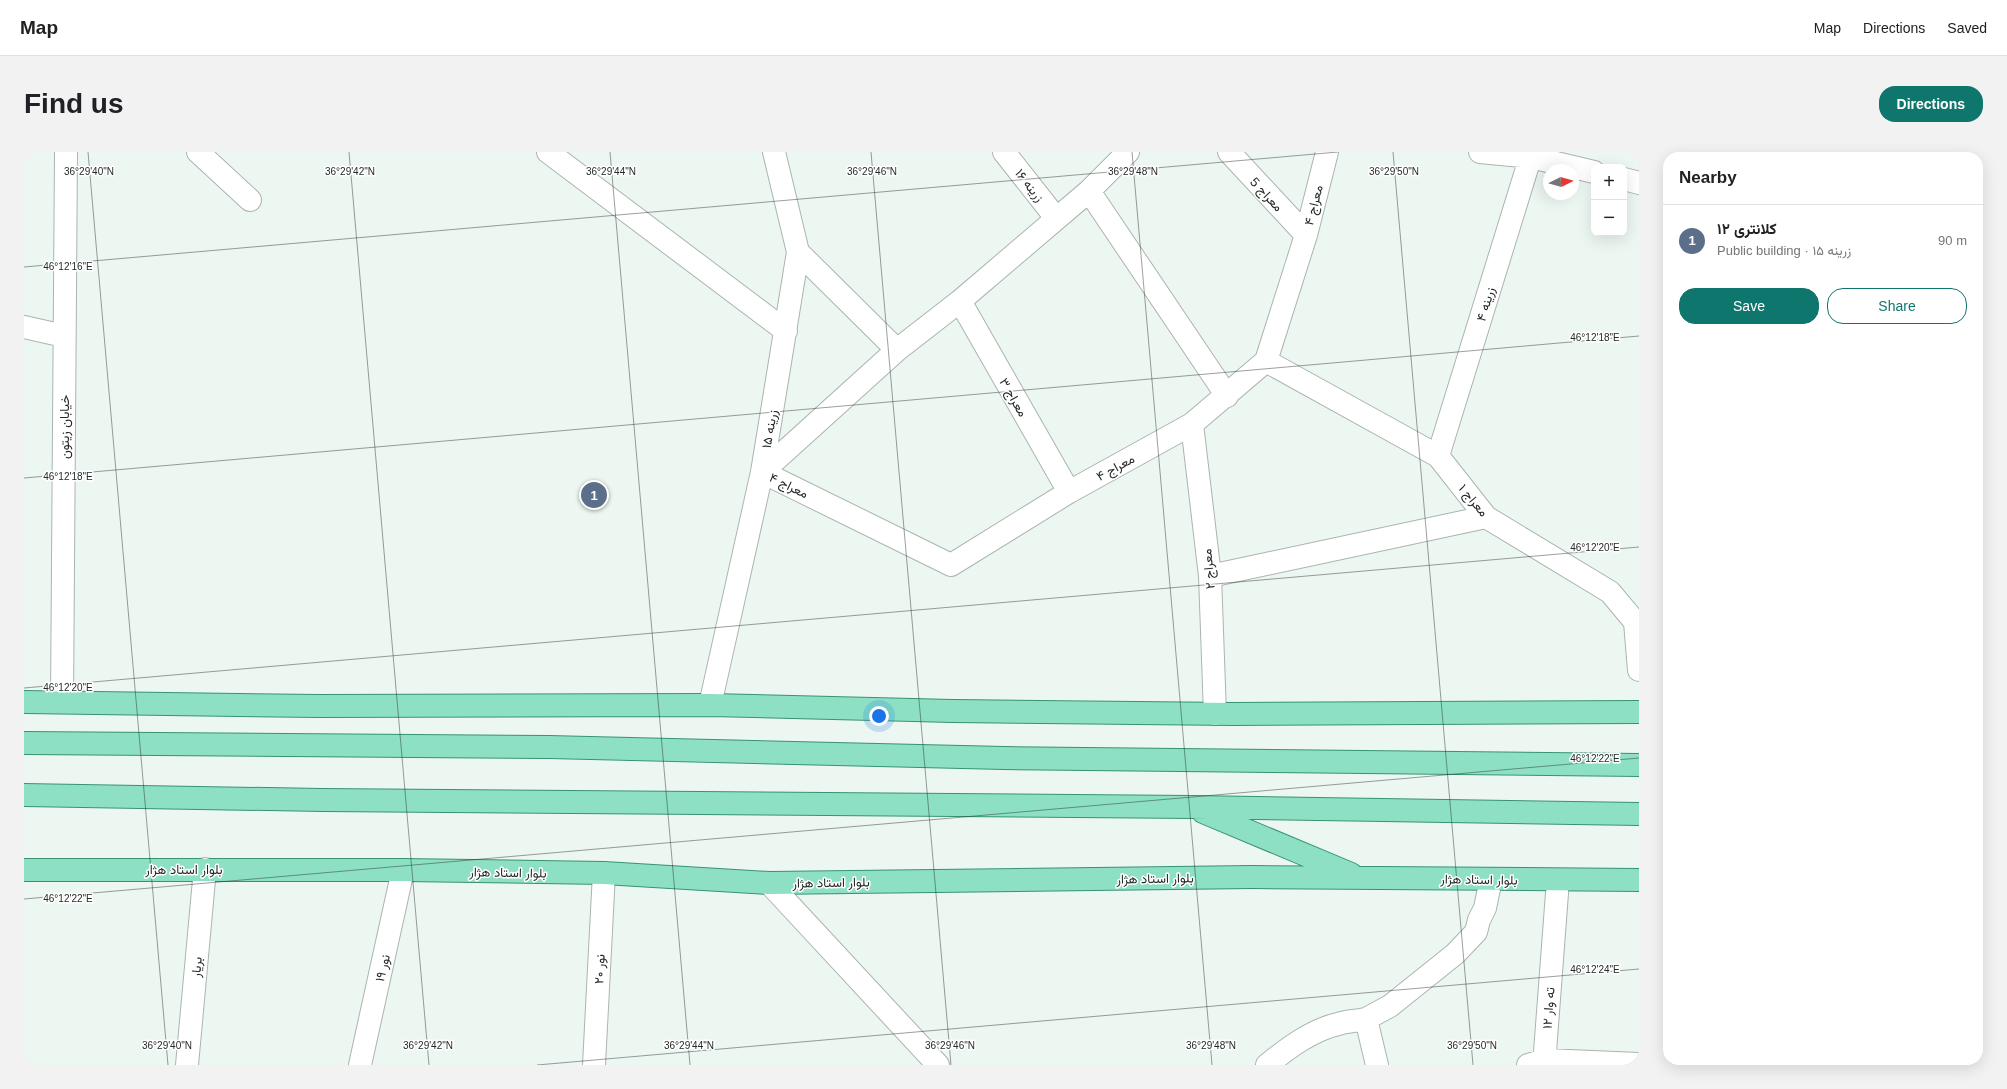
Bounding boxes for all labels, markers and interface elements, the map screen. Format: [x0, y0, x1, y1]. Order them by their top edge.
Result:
text: Map [20, 17, 58, 38]
text: Map [1814, 20, 1841, 36]
text: Directions [1863, 20, 1925, 36]
text: Saved [1947, 20, 1987, 36]
button: Directions [1879, 86, 1983, 122]
text: Find us [24, 88, 124, 119]
north arrow [1543, 164, 1579, 200]
map controls [1591, 164, 1627, 236]
button: + [1591, 164, 1627, 200]
text: 36°29'40"N [64, 166, 114, 177]
text: 36°29'42"N [325, 166, 375, 177]
text: 36°29'44"N [586, 166, 636, 177]
text: 36°29'46"N [847, 166, 897, 177]
street label: زرینه ۱۶ [1011, 166, 1047, 205]
text: 36°29'48"N [1108, 166, 1158, 177]
text: 36°29'50"N [1369, 166, 1419, 177]
text: Nearby [1679, 168, 1737, 187]
street label: معراج 5 [1246, 174, 1286, 216]
street label: معراج ۴ [1301, 183, 1328, 227]
button: − [1591, 200, 1627, 236]
text: کلانتری ۱۲ [1717, 220, 1777, 237]
text: 1 [1688, 233, 1696, 248]
text: 90 m [1938, 233, 1967, 248]
text: Public building · زرینه ۱۵ [1717, 243, 1851, 258]
text: 46°12'16"E [43, 261, 93, 272]
street label: زرینه ۴ [1473, 285, 1499, 323]
button: Save [1679, 288, 1819, 324]
button: Share [1827, 288, 1967, 324]
text: 46°12'18"E [1570, 332, 1620, 343]
street label: معراج ۳ [995, 375, 1031, 420]
street label: خیابان زیتون [57, 395, 73, 459]
street label: زرینه ۱۵ [759, 409, 781, 450]
street label: معراج ۴ [1094, 451, 1138, 486]
street label: معراج ۴ [766, 470, 811, 503]
text: 46°12'18"E [43, 471, 93, 482]
pin: 1 [581, 480, 607, 510]
street label: معراج ۱ [1454, 481, 1491, 521]
text: 46°12'20"E [1570, 542, 1620, 553]
street label: معراج ۲ [1199, 548, 1220, 590]
text: 46°12'20"E [43, 682, 93, 693]
your location [869, 706, 889, 726]
text: 46°12'22"E [1570, 753, 1620, 764]
street label: بلوار استاد هژار [144, 862, 223, 878]
street label: بلوار استاد هژار [468, 864, 547, 882]
street label: بلوار استاد هژار [1115, 870, 1194, 888]
street label: بلوار استاد هژار [1439, 871, 1518, 889]
street label: بلوار استاد هژار [791, 874, 870, 892]
text: 46°12'22"E [43, 893, 93, 904]
street label: نور ۱۹ [372, 953, 394, 983]
street label: نور ۲۰ [591, 953, 609, 984]
street label: بریار [188, 956, 206, 979]
text: 46°12'24"E [1570, 964, 1620, 975]
street label: ته وار ۱۲ [1540, 987, 1558, 1030]
text: 36°29'40"N [142, 1040, 192, 1051]
text: 36°29'42"N [403, 1040, 453, 1051]
text: 36°29'44"N [664, 1040, 714, 1051]
text: 36°29'46"N [925, 1040, 975, 1051]
text: 36°29'48"N [1186, 1040, 1236, 1051]
text: 36°29'50"N [1447, 1040, 1497, 1051]

